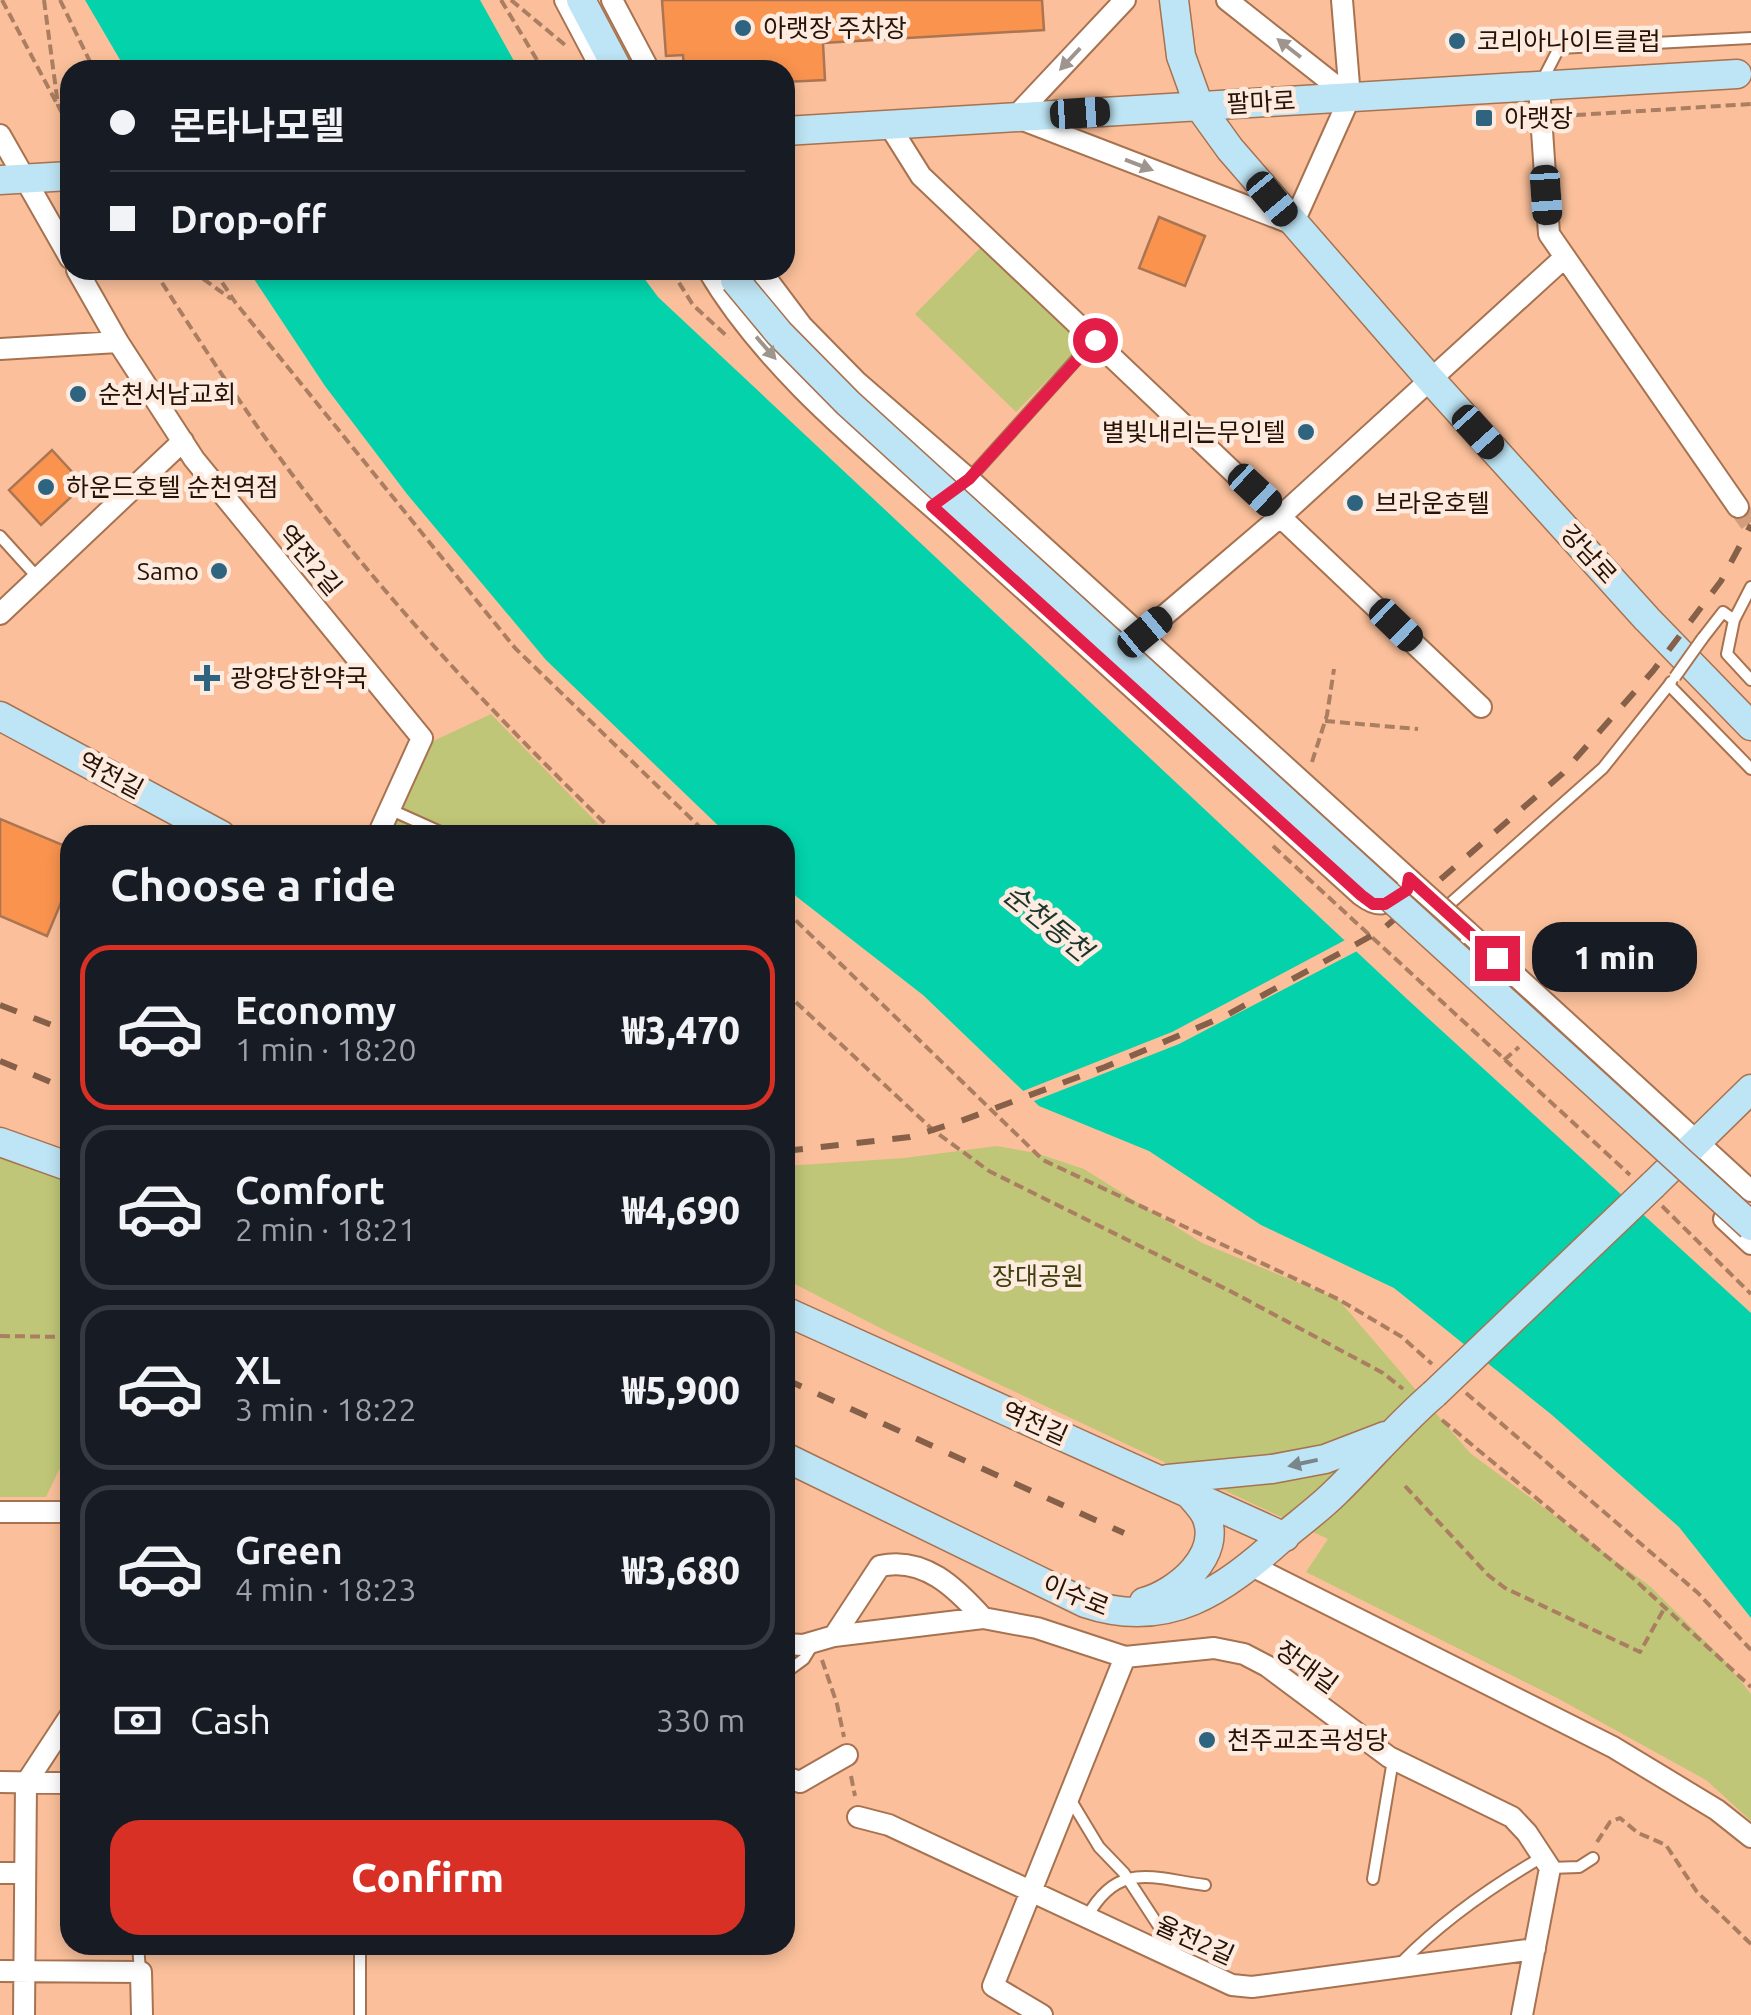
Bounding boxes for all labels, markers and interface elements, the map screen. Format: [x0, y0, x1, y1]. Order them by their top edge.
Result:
place label: 아랫장 주차장 [763, 14, 907, 42]
marker: 아랫장 주차장 [732, 17, 754, 39]
place label: 코리아나이트클럽 [1477, 27, 1661, 55]
marker: 코리아나이트클럽 [1446, 30, 1468, 52]
one-way arrow [1276, 38, 1302, 59]
one-way arrow [1059, 46, 1082, 70]
street label: 팔마로 [1226, 86, 1296, 118]
car [1049, 96, 1111, 130]
text: 몬타나모텔 [170, 104, 345, 146]
place label: 아랫장 [1504, 104, 1573, 132]
marker: 아랫장 [1473, 107, 1495, 129]
one-way arrow [1124, 157, 1154, 173]
car [1529, 164, 1563, 226]
car [1241, 166, 1303, 232]
text: Drop-off [170, 198, 326, 240]
route start [1073, 318, 1118, 363]
one-way arrow [755, 335, 777, 360]
place label: 순천서남교회 [98, 380, 236, 408]
marker: 순천서남교회 [67, 383, 89, 405]
car [1447, 400, 1509, 464]
place label: 별빛내리는무인텔 [1102, 418, 1286, 446]
marker: 별빛내리는무인텔 [1295, 421, 1317, 443]
car [1223, 459, 1287, 521]
place label: 하운드호텔 순천역점 [66, 473, 279, 501]
marker: 하운드호텔 순천역점 [35, 476, 57, 498]
place label: 브라운호텔 [1375, 489, 1490, 517]
marker: 브라운호텔 [1344, 492, 1366, 514]
street label: 역전2길 [273, 519, 347, 601]
street label: 강남로 [1556, 519, 1622, 589]
place label: Samo [137, 557, 199, 585]
marker: Samo [208, 560, 230, 582]
car [1364, 593, 1428, 657]
car [1112, 601, 1178, 663]
place label: 광양당한약국 [230, 664, 368, 692]
marker: 광양당한약국 [194, 665, 220, 691]
street label: 역전길 [74, 746, 148, 804]
text: Choose a ride [110, 859, 396, 910]
water label: 순천동천 [998, 878, 1100, 969]
callout: 1 min [1532, 923, 1697, 993]
route end [1475, 936, 1520, 981]
text: 1 min [1574, 939, 1655, 975]
icon: car [115, 983, 205, 1073]
text: Economy [235, 989, 396, 1031]
text: ₩3,470 [622, 1009, 740, 1051]
text: 1 min · 18:20 [235, 1031, 417, 1067]
icon: car [115, 1163, 205, 1253]
text: Comfort [235, 1169, 385, 1211]
text: ₩4,690 [622, 1189, 740, 1231]
text: 2 min · 18:21 [235, 1211, 417, 1247]
park label: 장대공원 [992, 1262, 1084, 1290]
icon: car [115, 1343, 205, 1433]
text: XL [235, 1349, 281, 1391]
text: ₩5,900 [622, 1369, 740, 1411]
text: 3 min · 18:22 [235, 1391, 417, 1427]
street label: 역전길 [998, 1396, 1072, 1450]
one-way arrow [1287, 1456, 1318, 1472]
icon: car [115, 1523, 205, 1613]
text: Green [235, 1529, 343, 1571]
text: ₩3,680 [622, 1549, 740, 1591]
street label: 이수로 [1039, 1569, 1113, 1621]
text: 4 min · 18:23 [235, 1571, 417, 1607]
street label: 장대길 [1271, 1635, 1343, 1699]
icon: cash [110, 1693, 165, 1748]
text: Cash [190, 1699, 271, 1741]
text: 330 m [656, 1702, 745, 1738]
place label: 천주교조곡성당 [1227, 1726, 1388, 1754]
marker: 천주교조곡성당 [1196, 1729, 1218, 1751]
button: Confirm [110, 1820, 745, 1935]
street label: 율전2길 [1151, 1910, 1239, 1970]

